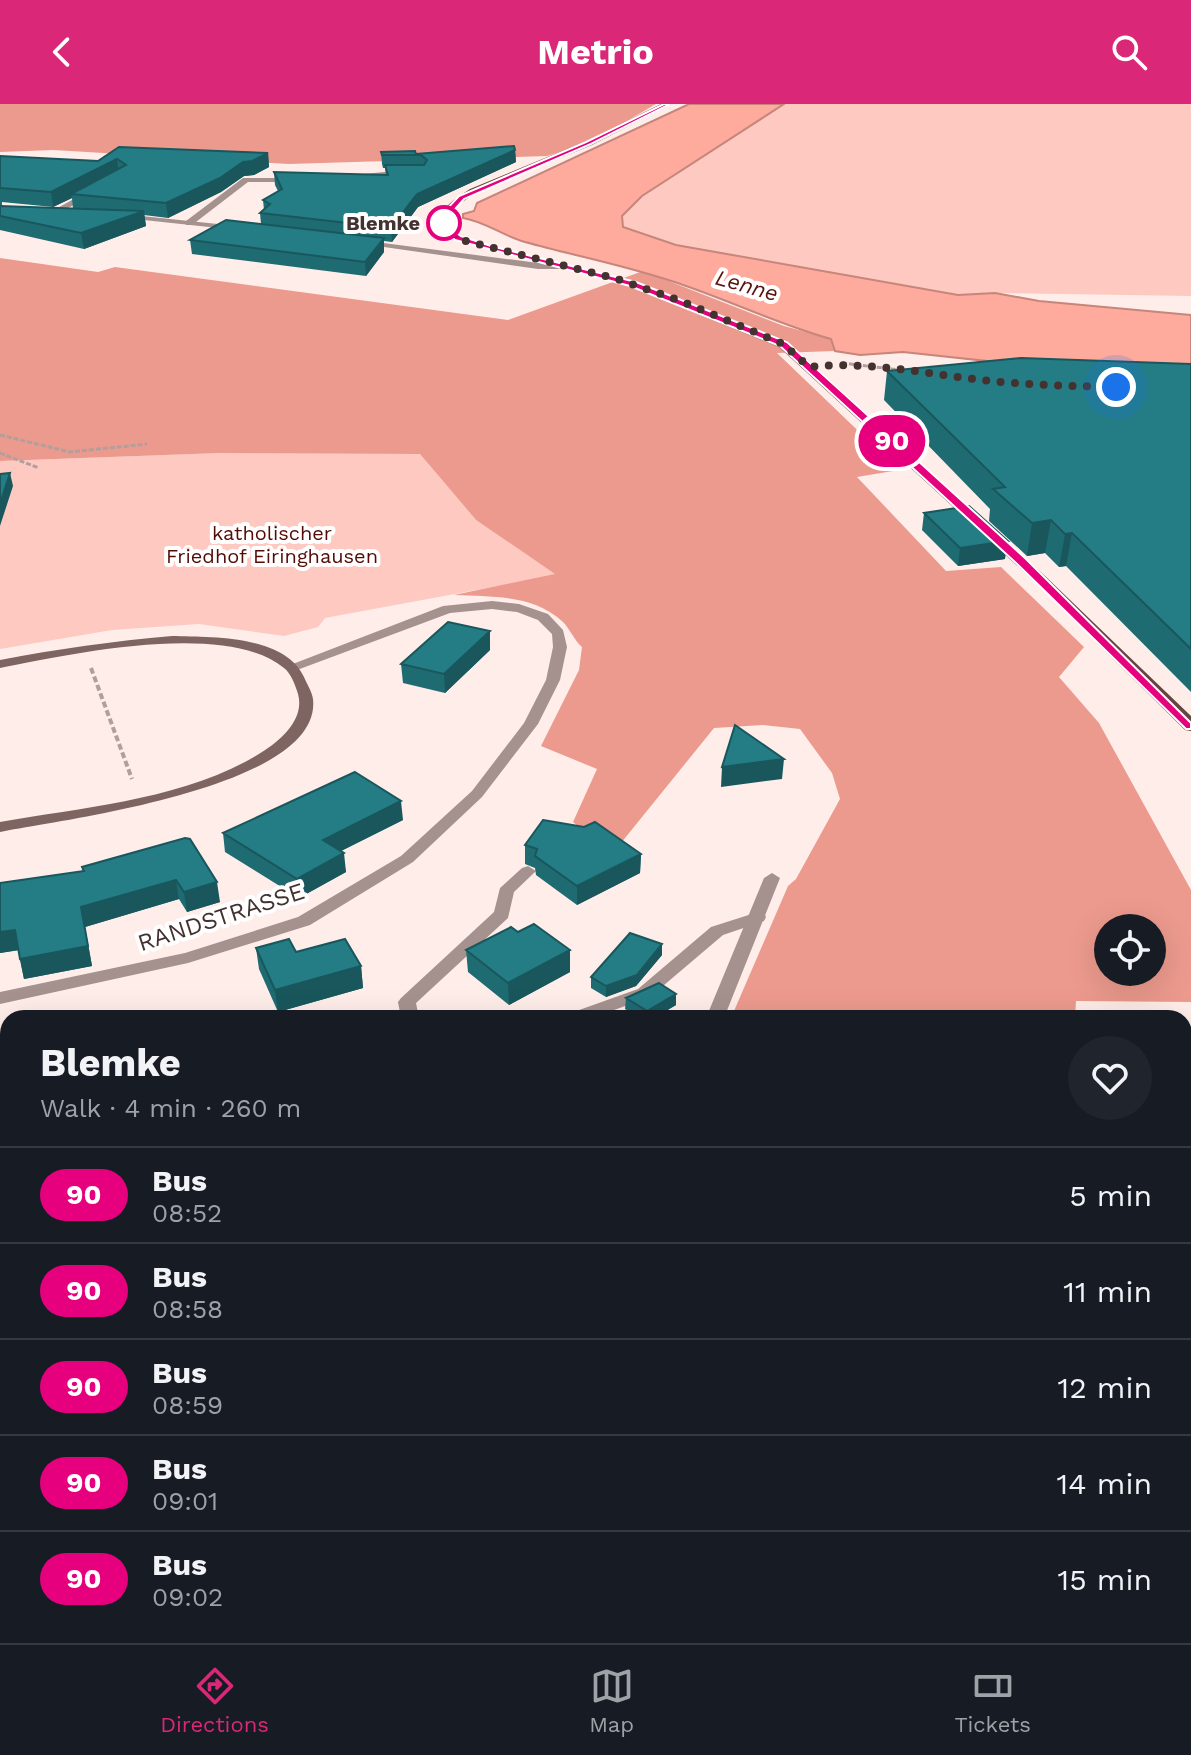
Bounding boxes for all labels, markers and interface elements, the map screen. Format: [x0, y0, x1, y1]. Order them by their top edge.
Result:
icon: back [40, 30, 84, 74]
icon: search [1107, 30, 1151, 74]
text: Metrio [537, 31, 654, 73]
marker: Blemke [427, 206, 461, 240]
place label: Blemke [346, 211, 420, 235]
water label: Lenne [713, 265, 781, 306]
your location [1096, 367, 1136, 407]
line badge: 90 [856, 415, 928, 467]
text: 90 [874, 424, 910, 457]
park label: katholischer Friedhof Eiringhausen [166, 521, 378, 568]
street label: RANDSTRASSE [134, 877, 308, 957]
map controls [1094, 914, 1166, 986]
button: locate [1094, 914, 1166, 986]
button: heart [1068, 1036, 1152, 1120]
text: Blemke [40, 1041, 181, 1085]
text: Walk · 4 min · 260 m [40, 1093, 301, 1123]
text: Bus [152, 1163, 207, 1198]
text: 90 [66, 1178, 102, 1211]
text: 5 min [1069, 1178, 1152, 1213]
text: 08:52 [152, 1198, 222, 1228]
text: Bus [152, 1259, 207, 1294]
text: 90 [66, 1274, 102, 1307]
text: 11 min [1063, 1274, 1152, 1309]
text: 08:58 [152, 1294, 223, 1324]
text: Bus [152, 1355, 207, 1390]
text: 90 [66, 1370, 102, 1403]
text: 12 min [1057, 1370, 1152, 1405]
text: 08:59 [152, 1390, 223, 1420]
text: Bus [152, 1451, 207, 1486]
text: 90 [66, 1466, 102, 1499]
text: 14 min [1057, 1466, 1152, 1501]
text: 09:01 [152, 1486, 218, 1516]
text: Bus [152, 1547, 207, 1582]
text: 90 [66, 1562, 102, 1595]
text: 15 min [1057, 1562, 1152, 1597]
text: 09:02 [152, 1582, 223, 1612]
tab: Directions [160, 1664, 269, 1737]
tab: Map [589, 1664, 634, 1737]
tab: Tickets [954, 1664, 1031, 1737]

